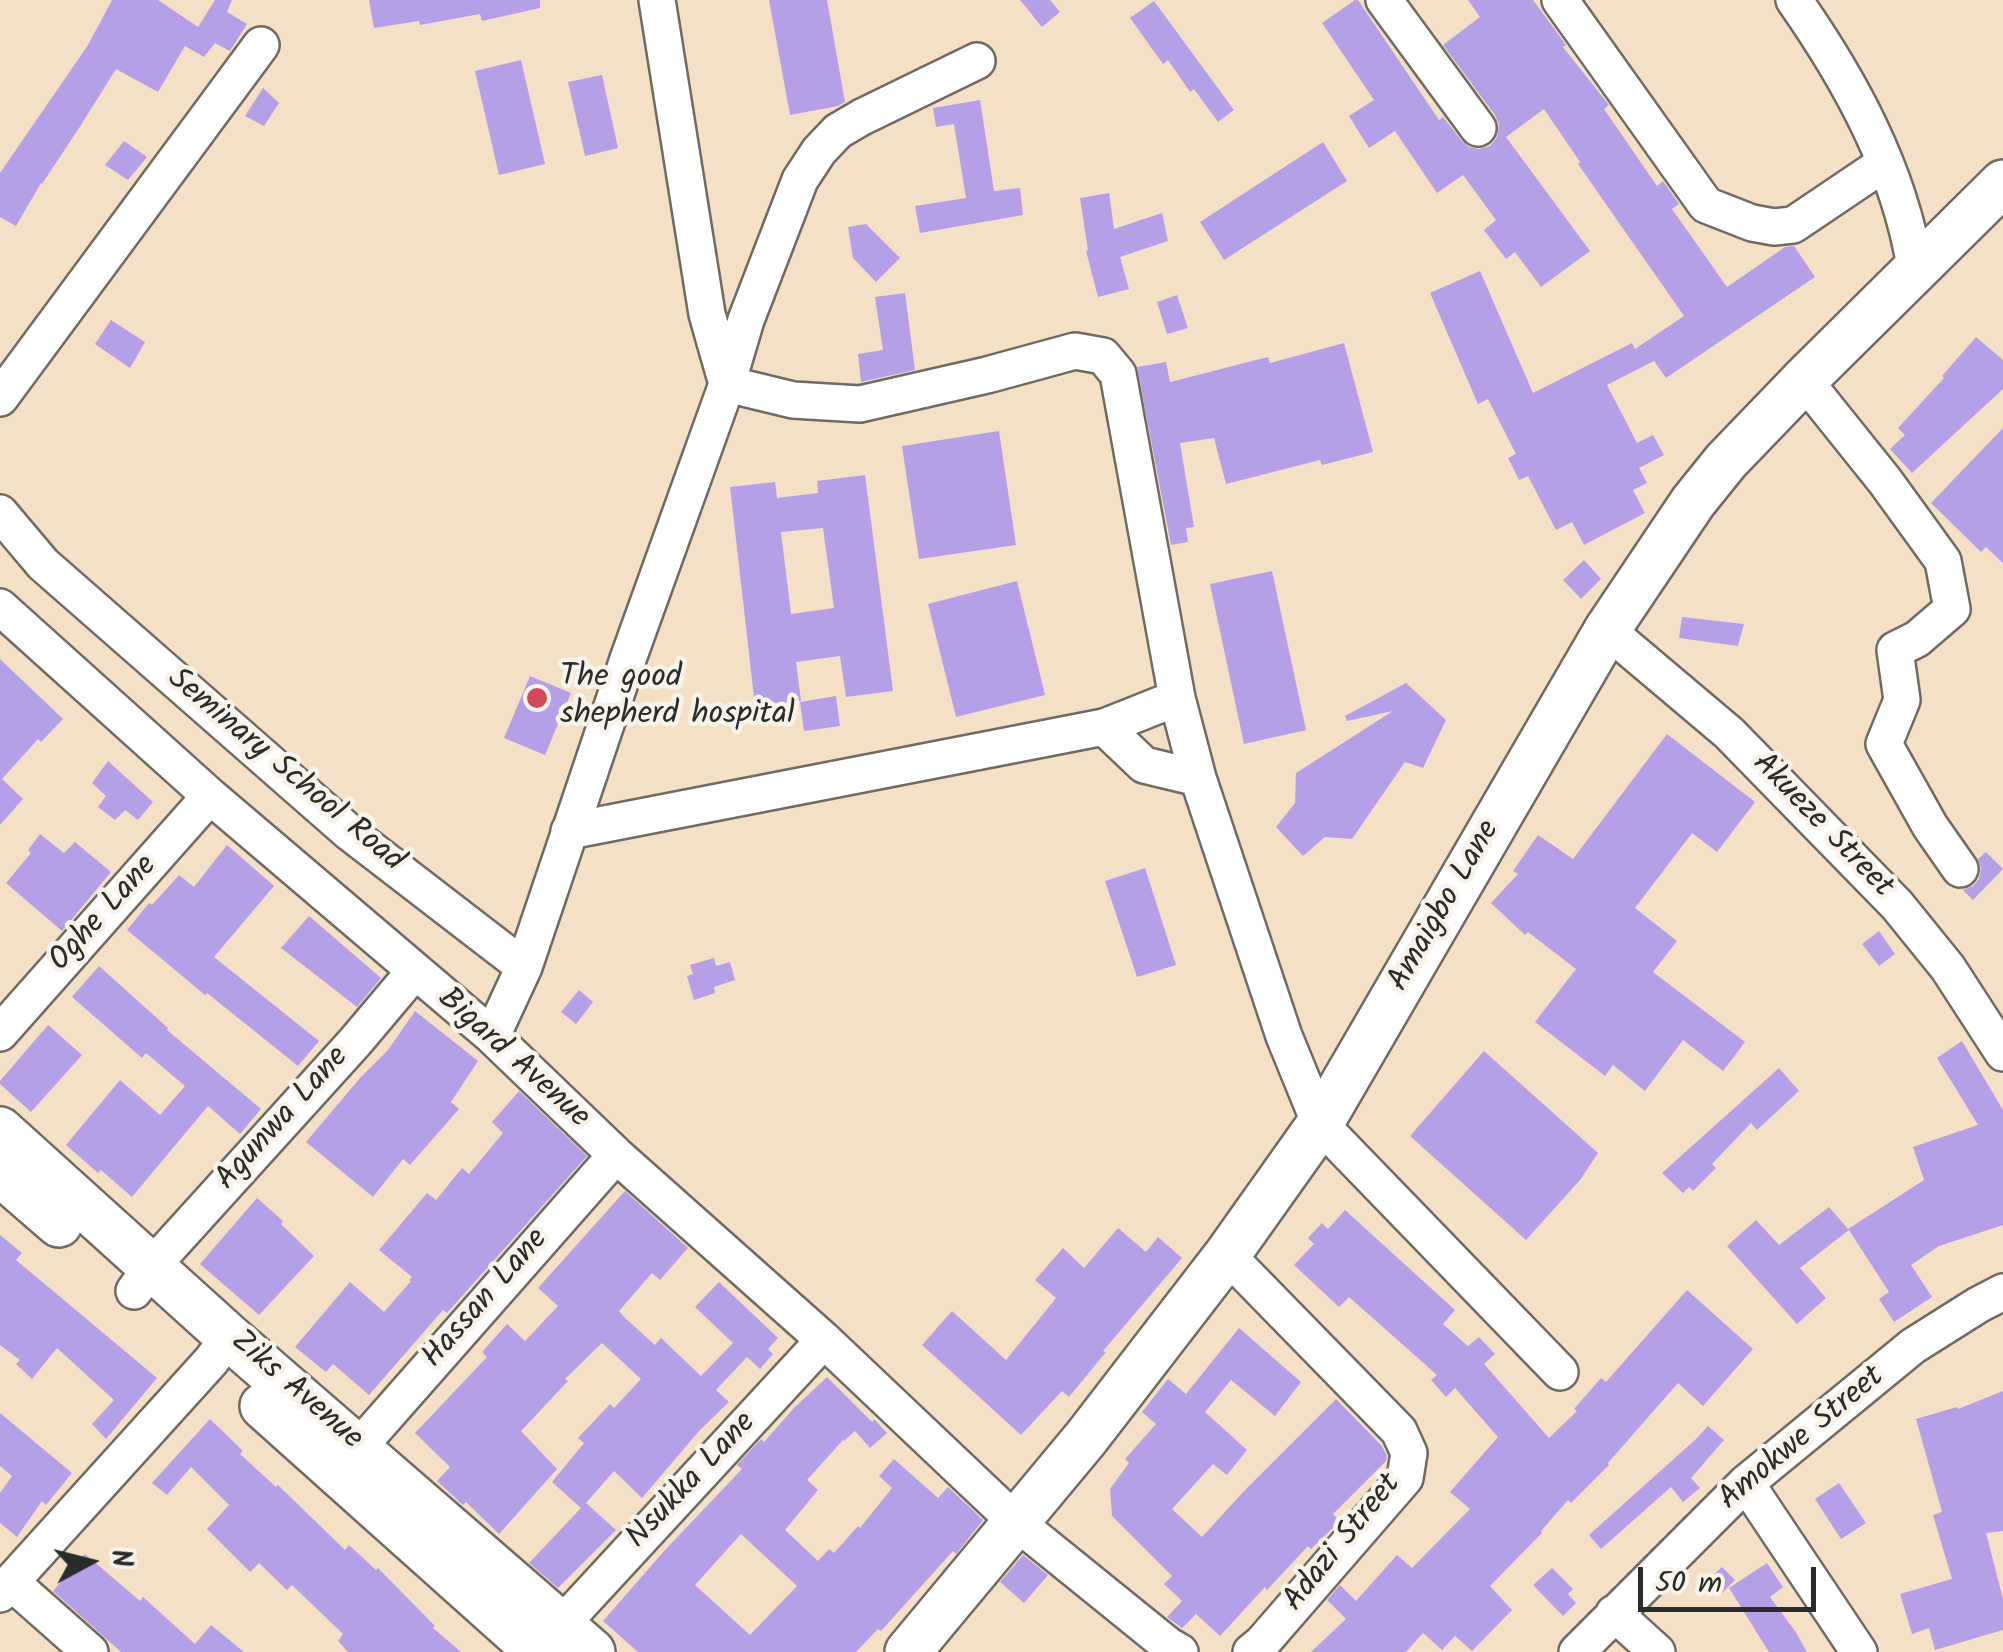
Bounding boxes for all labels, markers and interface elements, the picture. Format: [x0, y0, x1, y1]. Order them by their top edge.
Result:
place label: The good shepherd hospital [560, 661, 795, 736]
street label: Seminary School Road [158, 662, 410, 882]
marker: The good shepherd hospital [524, 685, 550, 711]
street label: Akueze Street [1742, 747, 1900, 907]
street label: Amaigbo Lane [1382, 815, 1510, 999]
street label: Oghe Lane [43, 849, 167, 981]
street label: Bigard Avenue [428, 982, 596, 1138]
street label: Agunwa Lane [209, 1040, 359, 1200]
street label: Hassan Lane [416, 1222, 558, 1378]
street label: Ziks Avenue [221, 1324, 369, 1460]
street label: Amokwe Street [1712, 1360, 1894, 1520]
street label: Nsukka Lane [620, 1406, 766, 1558]
street label: Adazi Street [1277, 1467, 1411, 1621]
north arrow [40, 1512, 140, 1612]
text: N [97, 1547, 144, 1570]
scale bar [1643, 1547, 1820, 1609]
text: 50 m [1655, 1560, 1722, 1608]

